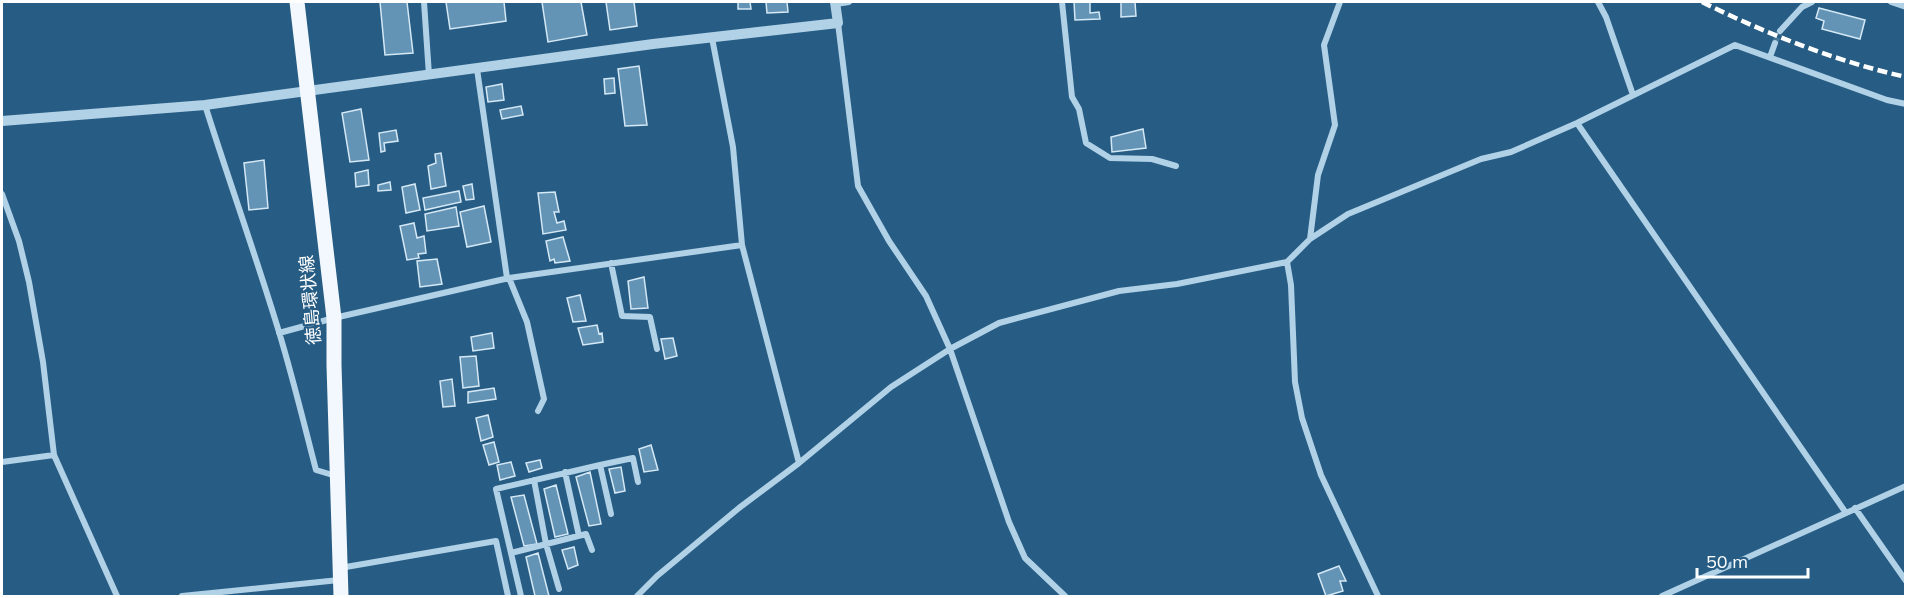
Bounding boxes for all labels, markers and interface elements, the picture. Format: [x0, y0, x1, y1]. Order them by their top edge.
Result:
street label: 徳島環状線 [295, 254, 325, 346]
scale bar [1697, 541, 1808, 579]
text: 50 m [1706, 550, 1748, 573]

